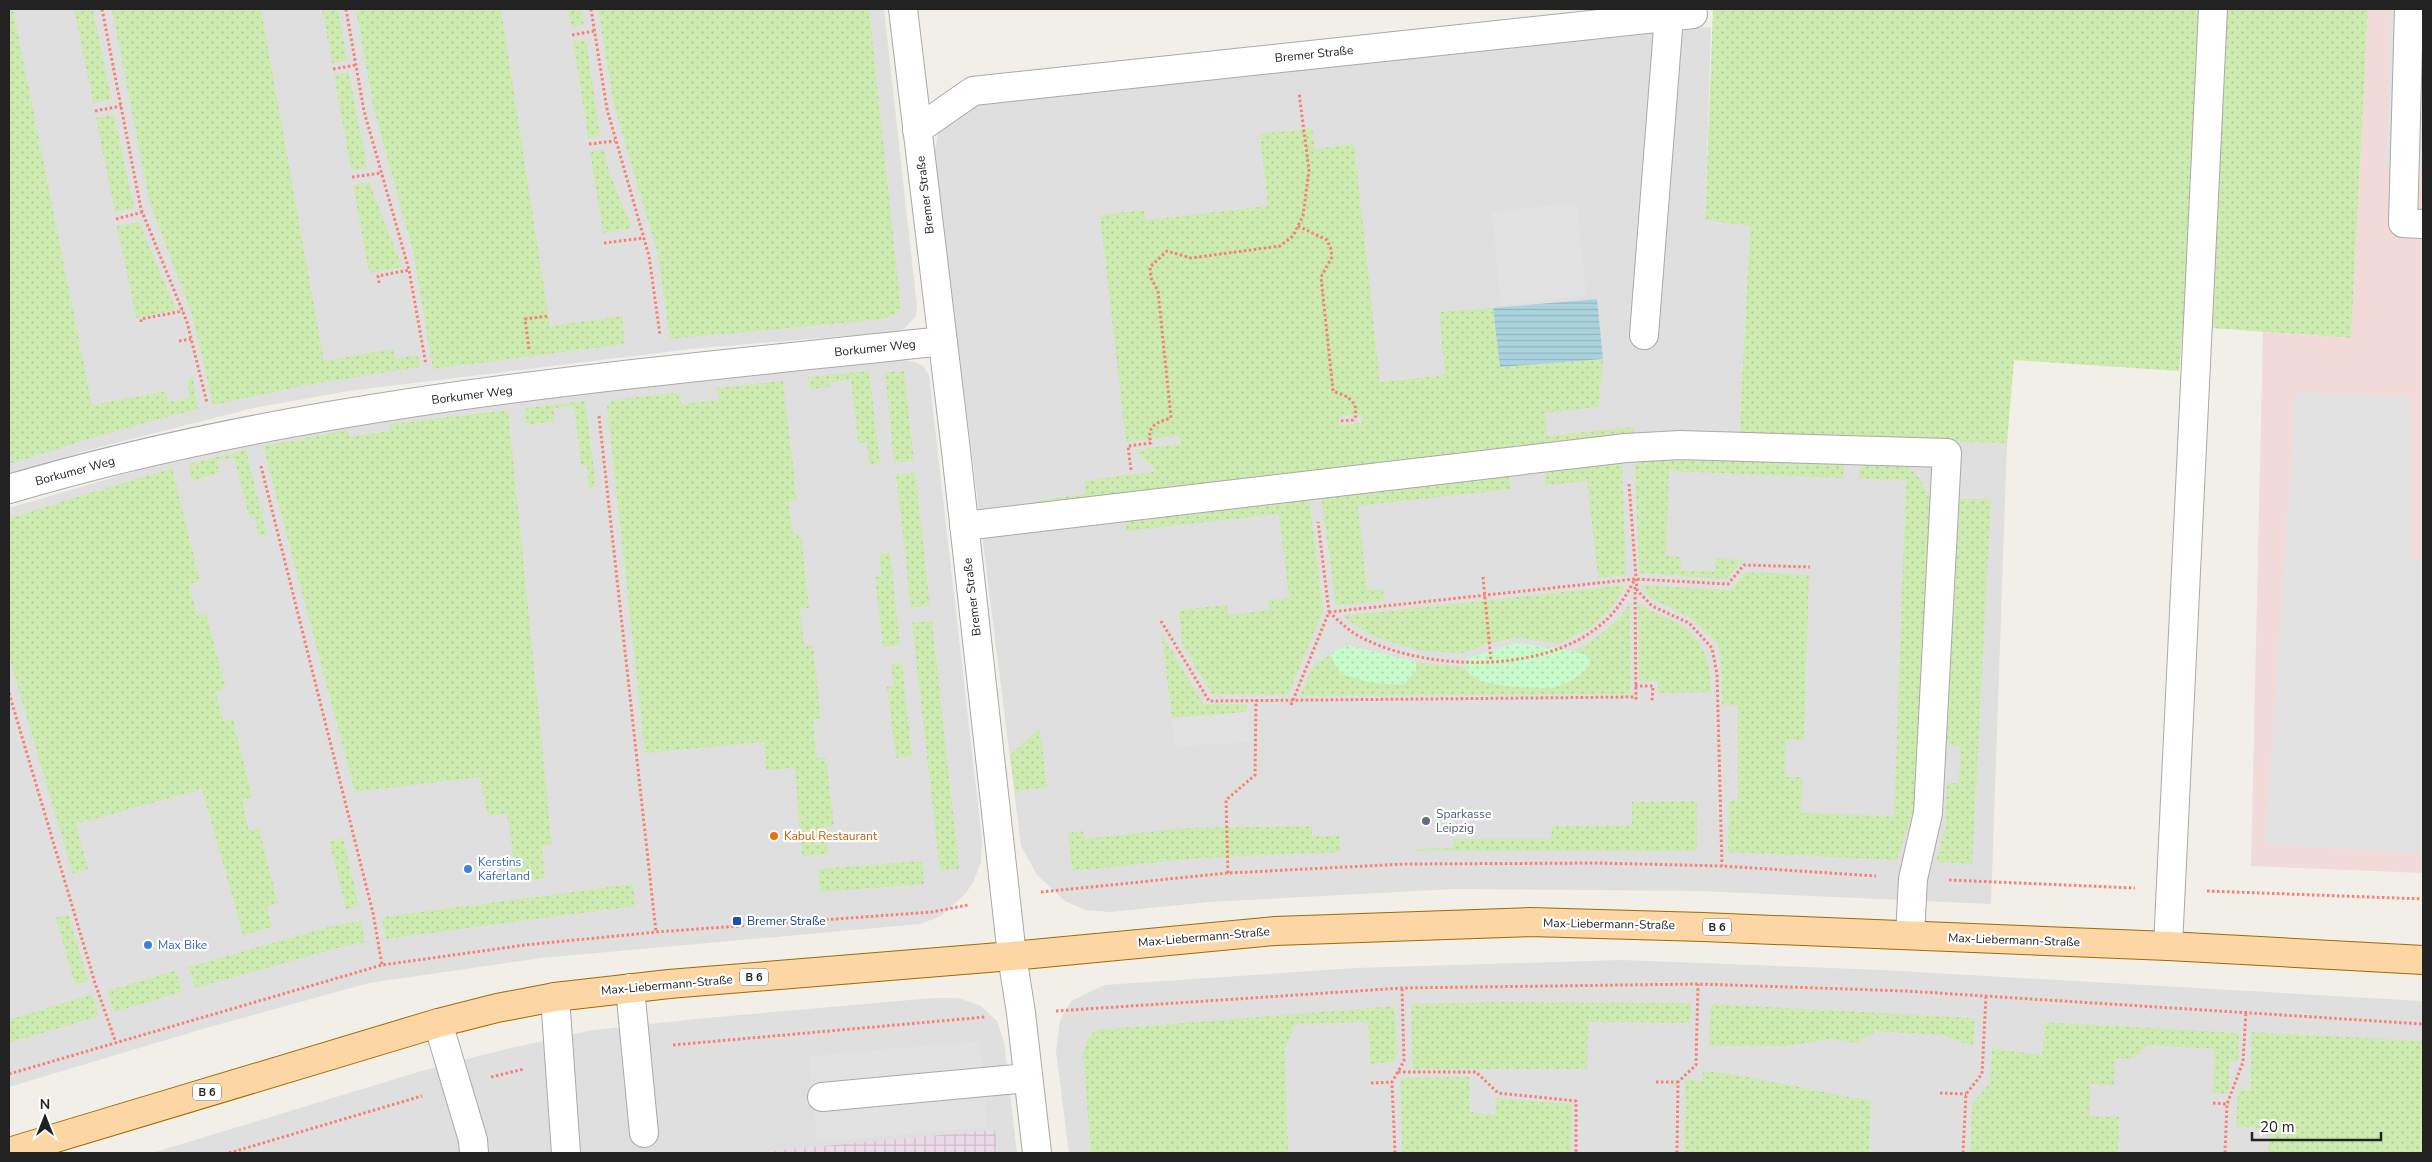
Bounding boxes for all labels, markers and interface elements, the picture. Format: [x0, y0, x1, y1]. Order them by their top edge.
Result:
street label: Bremer Straße [1274, 42, 1354, 66]
street label: Bremer Straße [912, 155, 938, 235]
street label: Borkumer Weg [833, 336, 917, 360]
street label: Borkumer Weg [430, 382, 514, 408]
street label: Borkumer Weg [33, 453, 117, 489]
street label: Bremer Straße [959, 557, 985, 637]
place label: Sparkasse Leipzig [1436, 806, 1491, 836]
marker: Sparkasse Leipzig [1420, 815, 1432, 827]
place label: Kabul Restaurant [784, 828, 878, 844]
marker: Kabul Restaurant [768, 830, 780, 842]
place label: Kerstins Käferland [478, 854, 530, 884]
marker: Kerstins Käferland [462, 863, 474, 875]
place label: Bremer Straße [747, 913, 826, 929]
marker: Bremer Straße [731, 915, 743, 927]
street label: Max-Liebermann-Straße [1543, 915, 1675, 933]
road number: B 6 [1703, 919, 1731, 936]
street label: Max-Liebermann-Straße [1138, 923, 1270, 951]
street label: Max-Liebermann-Straße [1948, 930, 2080, 950]
place label: Max Bike [158, 937, 207, 953]
marker: Max Bike [142, 939, 154, 951]
road number: B 6 [740, 969, 768, 986]
street label: Max-Liebermann-Straße [601, 971, 733, 999]
road number: B 6 [193, 1084, 221, 1100]
north arrow [20, 1092, 70, 1142]
text: N [40, 1095, 50, 1114]
scale bar [2252, 1110, 2381, 1142]
text: 20 m [2260, 1117, 2295, 1137]

